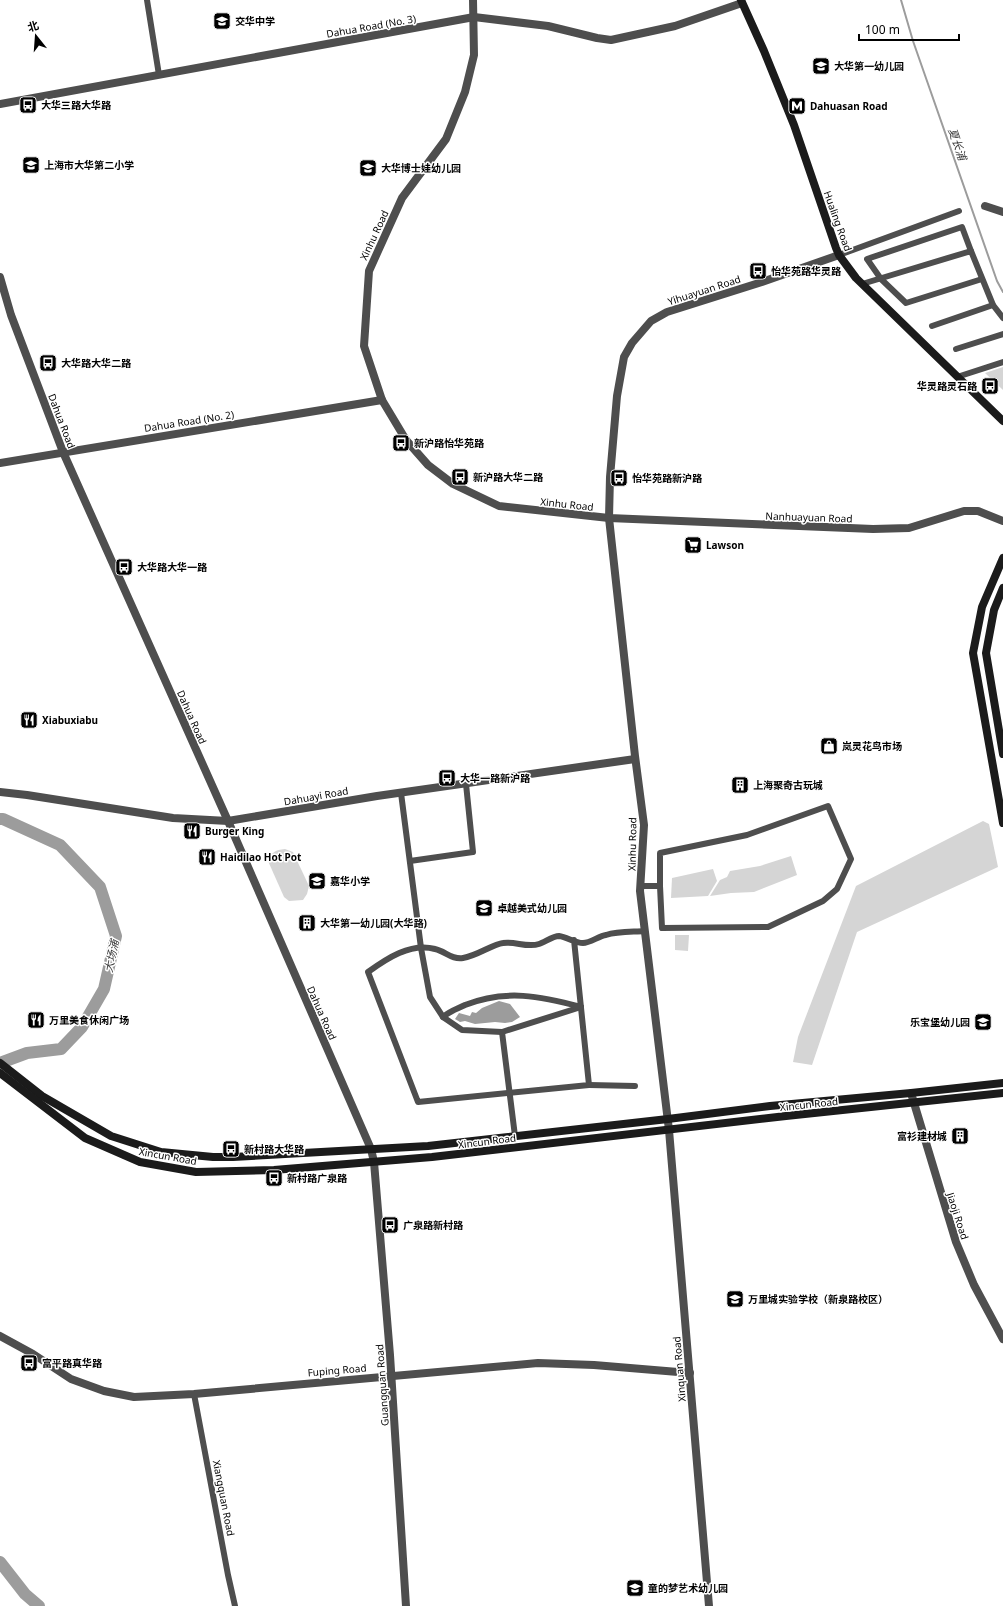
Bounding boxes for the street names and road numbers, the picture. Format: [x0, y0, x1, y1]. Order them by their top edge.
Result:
street label: Dahua Road (No. 3) [325, 11, 417, 41]
street label: Hualing Road [821, 189, 855, 253]
street label: Xinhu Road [356, 208, 392, 262]
street label: Yihuayuan Road [666, 272, 742, 308]
street label: Dahua Road [45, 392, 79, 450]
street label: Dahua Road (No. 2) [143, 407, 235, 435]
street label: Xinhu Road [540, 494, 594, 514]
street label: Nanhuayuan Road [765, 508, 853, 526]
street label: Dahua Road [174, 688, 210, 746]
street label: Dahuayi Road [283, 783, 349, 809]
street label: Xinhu Road [625, 817, 639, 871]
street label: Dahua Road [304, 984, 340, 1042]
street label: Xincun Road [779, 1094, 839, 1114]
street label: Xincun Road [457, 1130, 517, 1152]
street label: Xincun Road [138, 1144, 198, 1168]
street label: Jiaoji Road [943, 1190, 972, 1241]
street label: Xinquan Road [669, 1336, 689, 1402]
street label: Guangquan Road [372, 1344, 392, 1426]
street label: Fuping Road [307, 1360, 367, 1380]
street label: Xiangquan Road [210, 1459, 238, 1537]

